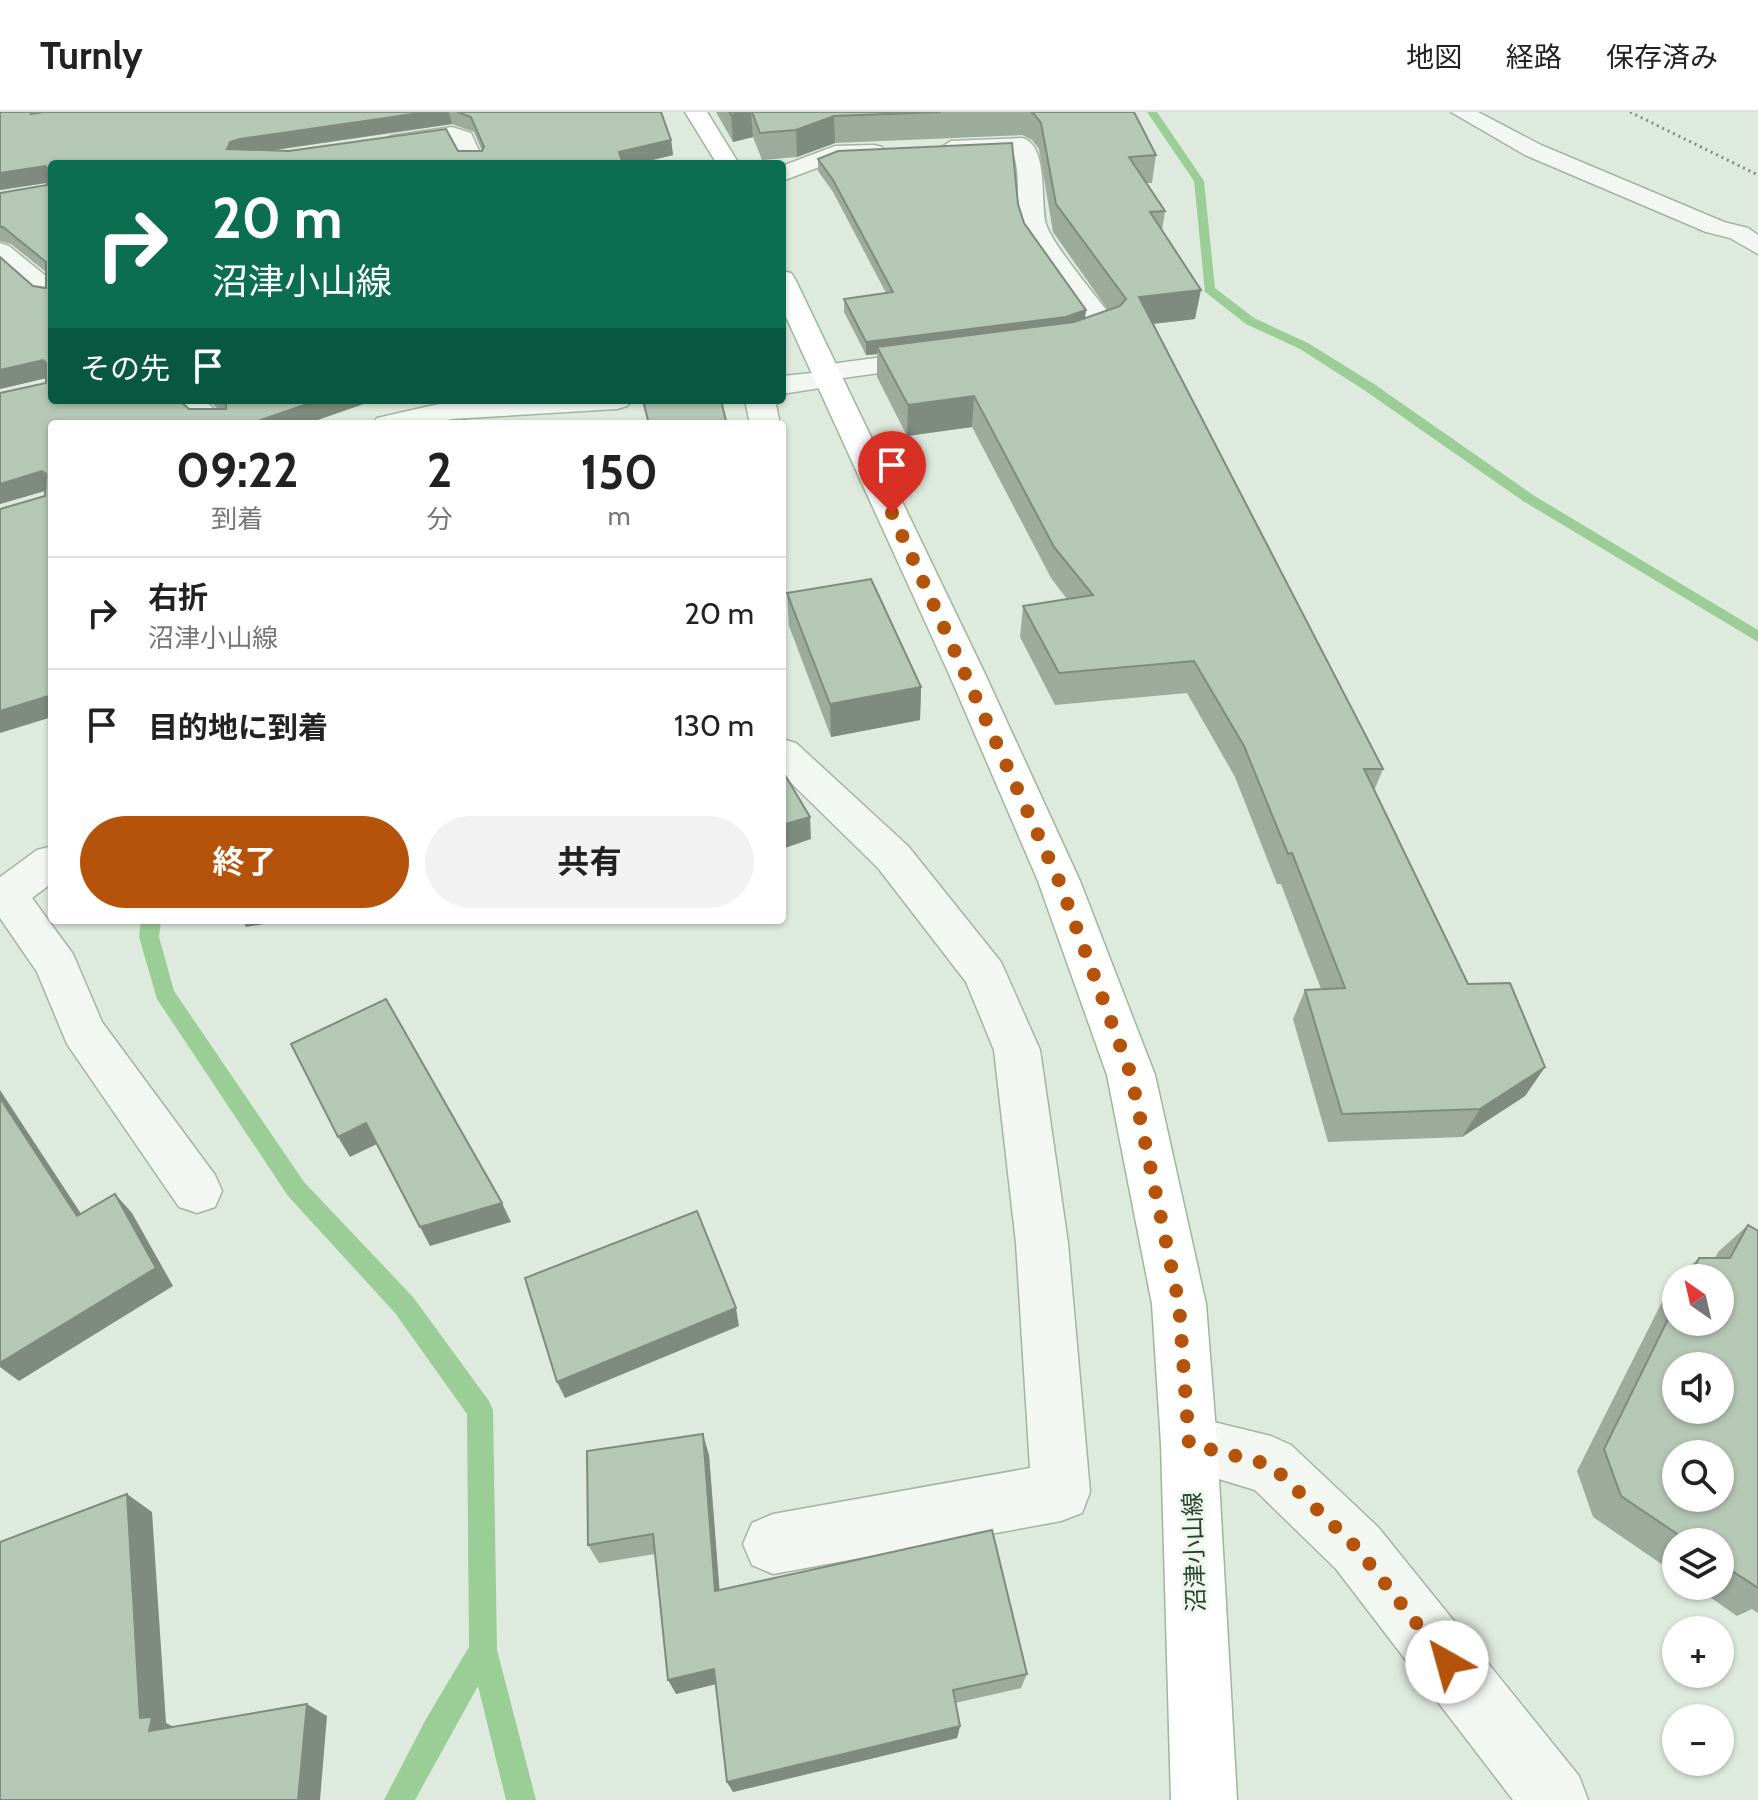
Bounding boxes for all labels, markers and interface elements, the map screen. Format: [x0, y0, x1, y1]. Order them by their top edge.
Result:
text: Turnly [40, 32, 143, 79]
text: 地図 [1406, 40, 1462, 74]
text: 経路 [1506, 40, 1562, 74]
text: 保存済み [1606, 40, 1718, 74]
text: 20 m [212, 184, 342, 252]
icon: right [80, 192, 184, 296]
text: 沼津小山線 [212, 259, 392, 303]
icon: arrive [186, 344, 230, 388]
text: その先 [80, 350, 170, 387]
pin [858, 431, 926, 513]
text: 09:22 [176, 441, 298, 499]
text: 2 [427, 441, 452, 499]
text: 150 [581, 443, 658, 501]
icon: arrive [870, 443, 914, 487]
text: m [608, 500, 631, 532]
text: 到着 [211, 503, 263, 535]
text: 分 [426, 503, 452, 535]
text: 右折 [148, 579, 208, 616]
icon: right [80, 591, 124, 635]
text: 20 m [684, 595, 754, 632]
text: 沼津小山線 [148, 622, 278, 654]
icon: arrive [80, 703, 124, 747]
text: 130 m [674, 707, 754, 744]
text: 目的地に到着 [148, 709, 328, 746]
button: 終了 [80, 816, 409, 908]
button: 共有 [425, 816, 754, 908]
north arrow [1662, 1264, 1734, 1336]
map controls [1662, 1264, 1734, 1776]
button: sound [1662, 1352, 1734, 1424]
button: search [1662, 1440, 1734, 1512]
street label: 沼津小山線 [1177, 1492, 1211, 1612]
button: layers [1662, 1528, 1734, 1600]
button: + [1662, 1616, 1734, 1688]
position arrow [1405, 1620, 1489, 1704]
button: − [1662, 1704, 1734, 1776]

